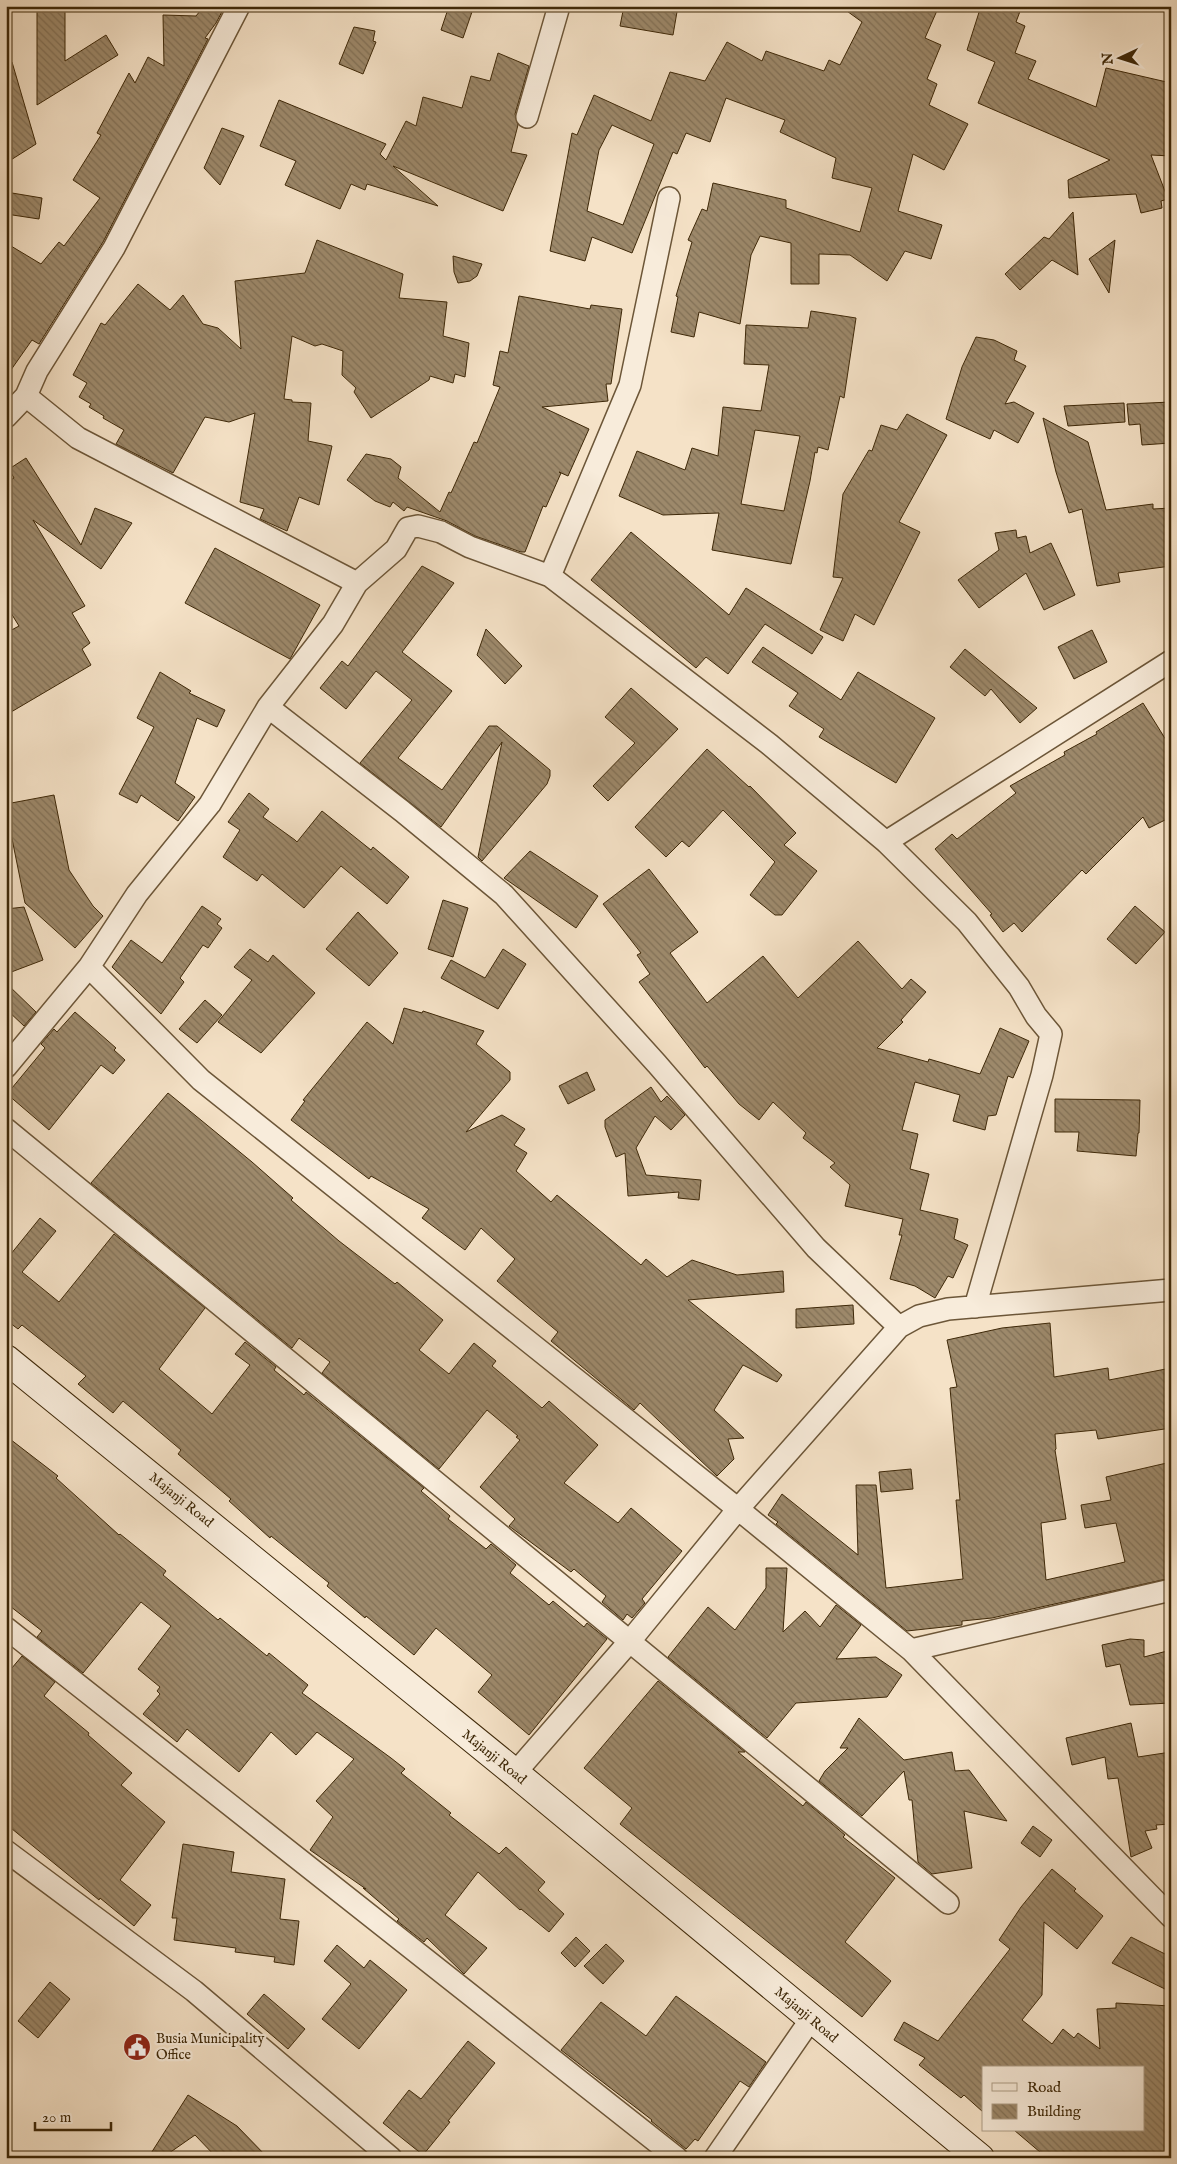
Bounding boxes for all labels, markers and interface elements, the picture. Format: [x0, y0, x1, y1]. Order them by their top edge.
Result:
north arrow [1094, 32, 1144, 82]
text: N [1099, 52, 1117, 67]
street label: Majanji Road [145, 1469, 217, 1532]
street label: Majanji Road [458, 1726, 530, 1789]
street label: Majanji Road [770, 1983, 842, 2047]
place label: Busia Municipality Office [156, 2030, 264, 2064]
public building icon: Busia Municipality Office [122, 2032, 152, 2062]
legend [982, 2066, 1144, 2132]
text: Road [1027, 2078, 1062, 2097]
scale bar [35, 2099, 111, 2131]
text: Building [1027, 2102, 1082, 2121]
text: 20 m [42, 2108, 72, 2127]

